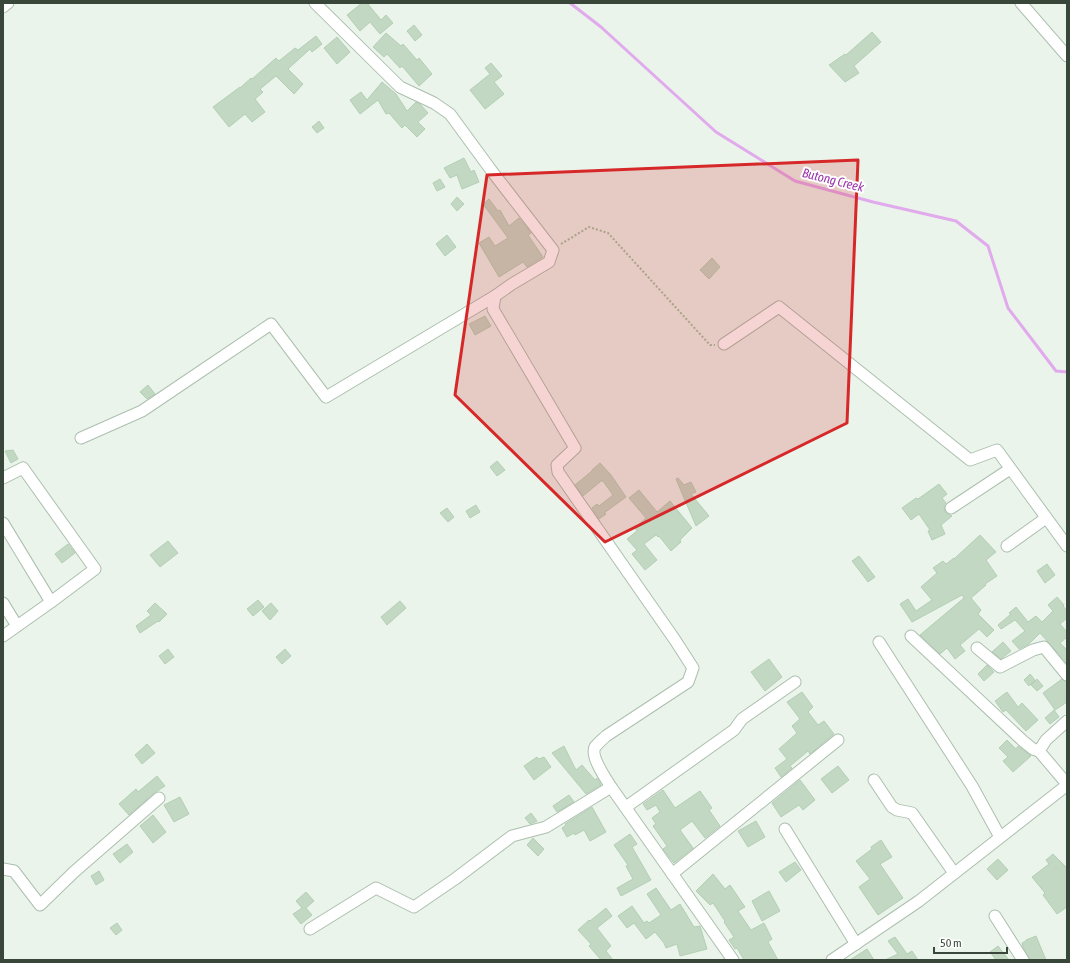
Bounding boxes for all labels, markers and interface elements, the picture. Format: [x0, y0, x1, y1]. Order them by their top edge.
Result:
water label: Butong Creek [801, 165, 866, 195]
scale bar [934, 929, 1007, 955]
text: 50 m [940, 936, 962, 950]

